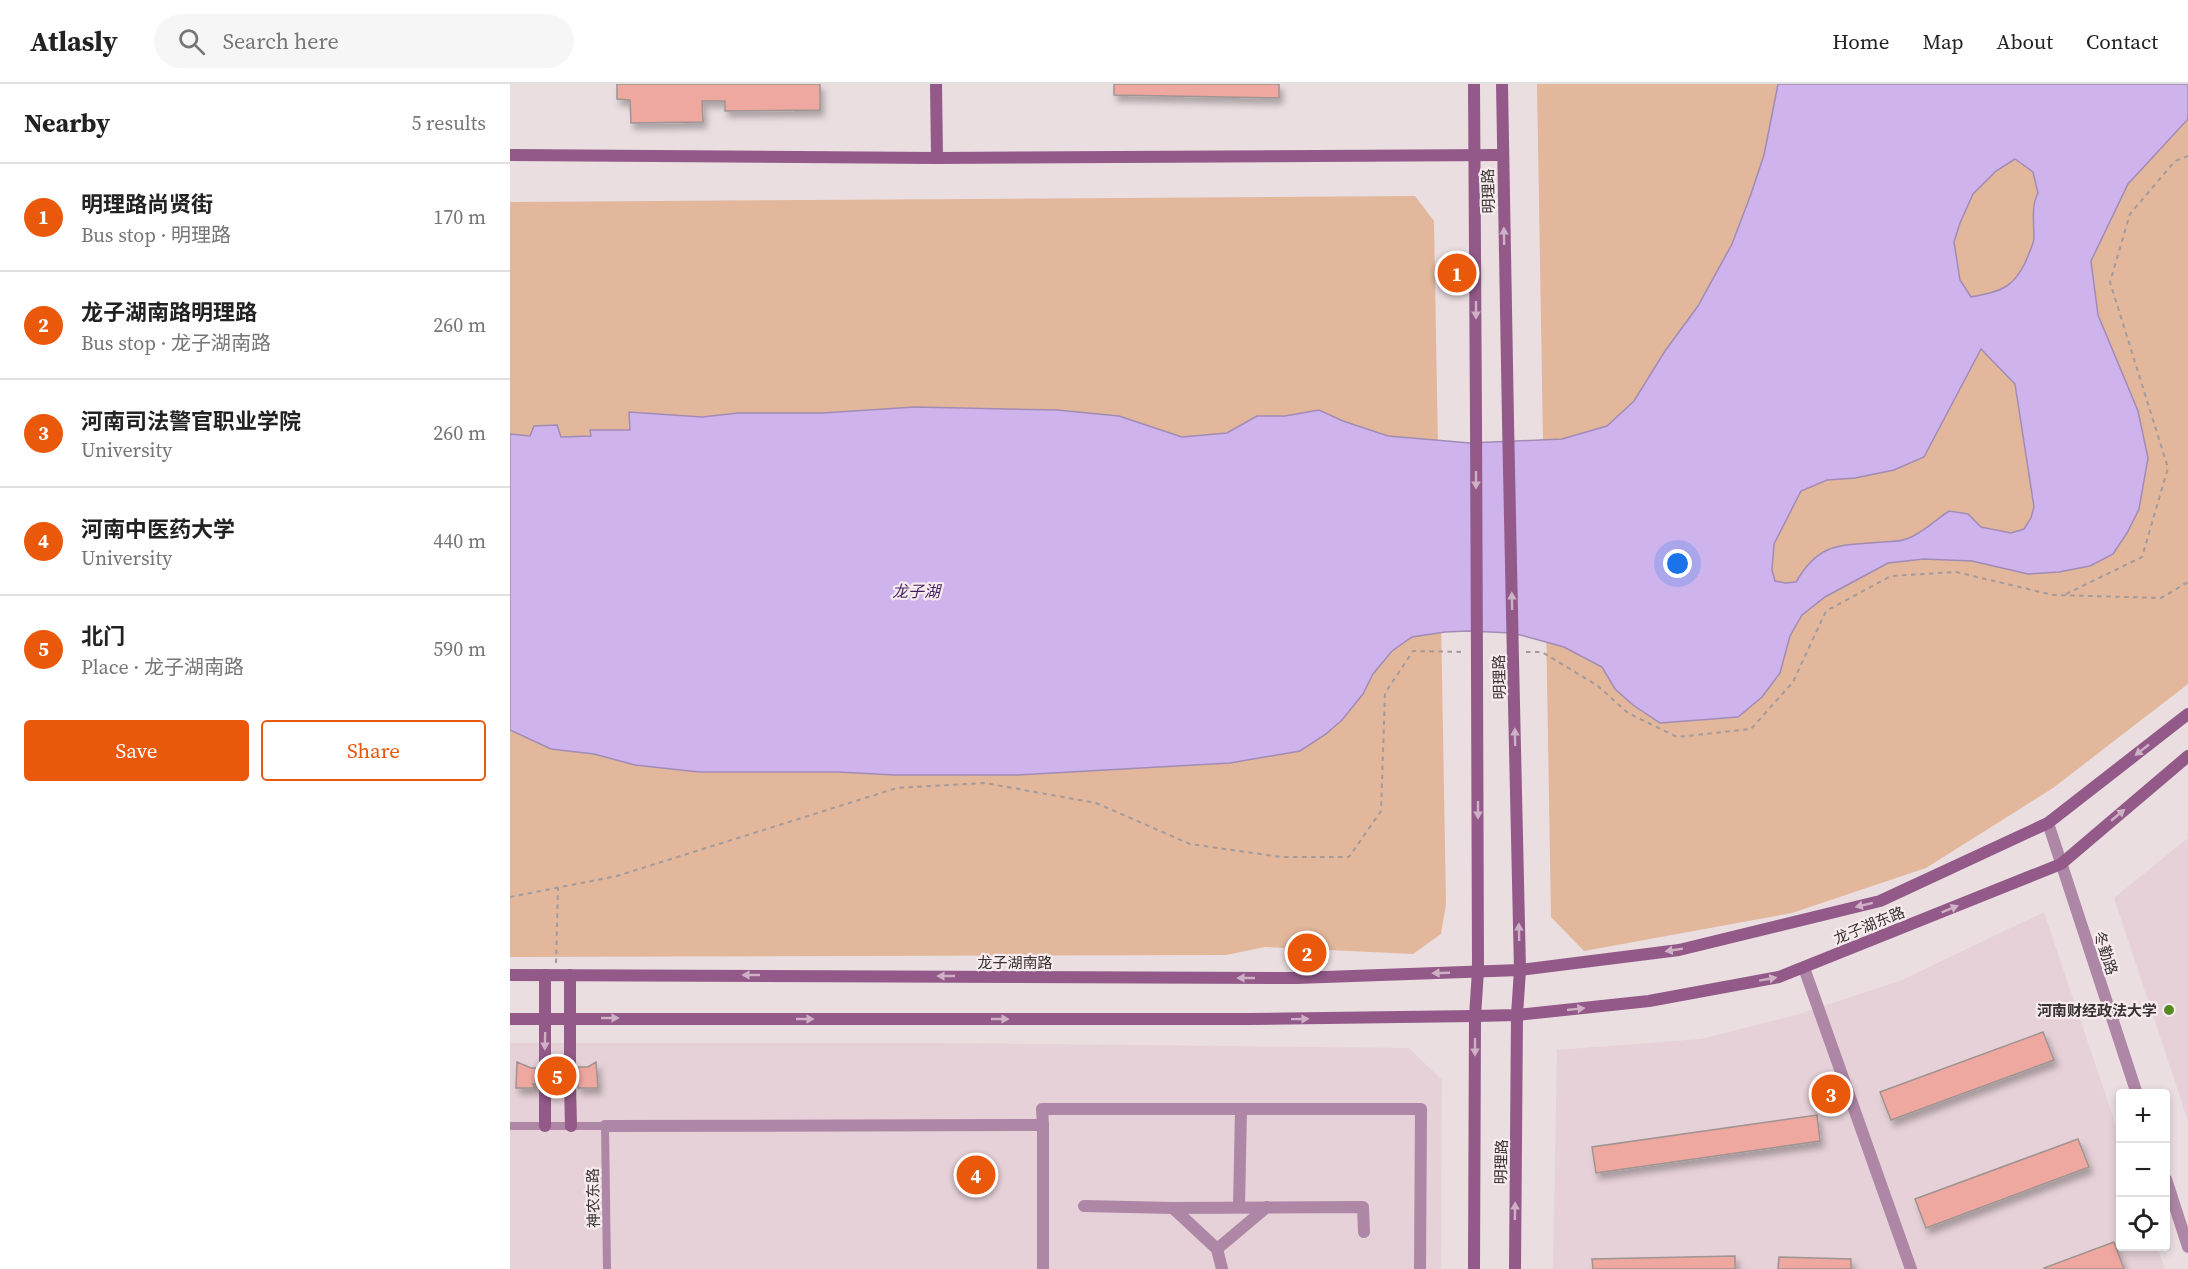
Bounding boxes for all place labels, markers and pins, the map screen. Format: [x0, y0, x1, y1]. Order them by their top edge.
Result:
pin: 1 [1438, 250, 1476, 296]
pin: 2 [1288, 930, 1326, 976]
place label: 河南财经政法大学 [2037, 1000, 2157, 1021]
marker: 河南财经政法大学 [2162, 1003, 2176, 1017]
pin: 5 [538, 1054, 576, 1098]
pin: 3 [1812, 1072, 1850, 1116]
pin: 4 [956, 1152, 996, 1198]

